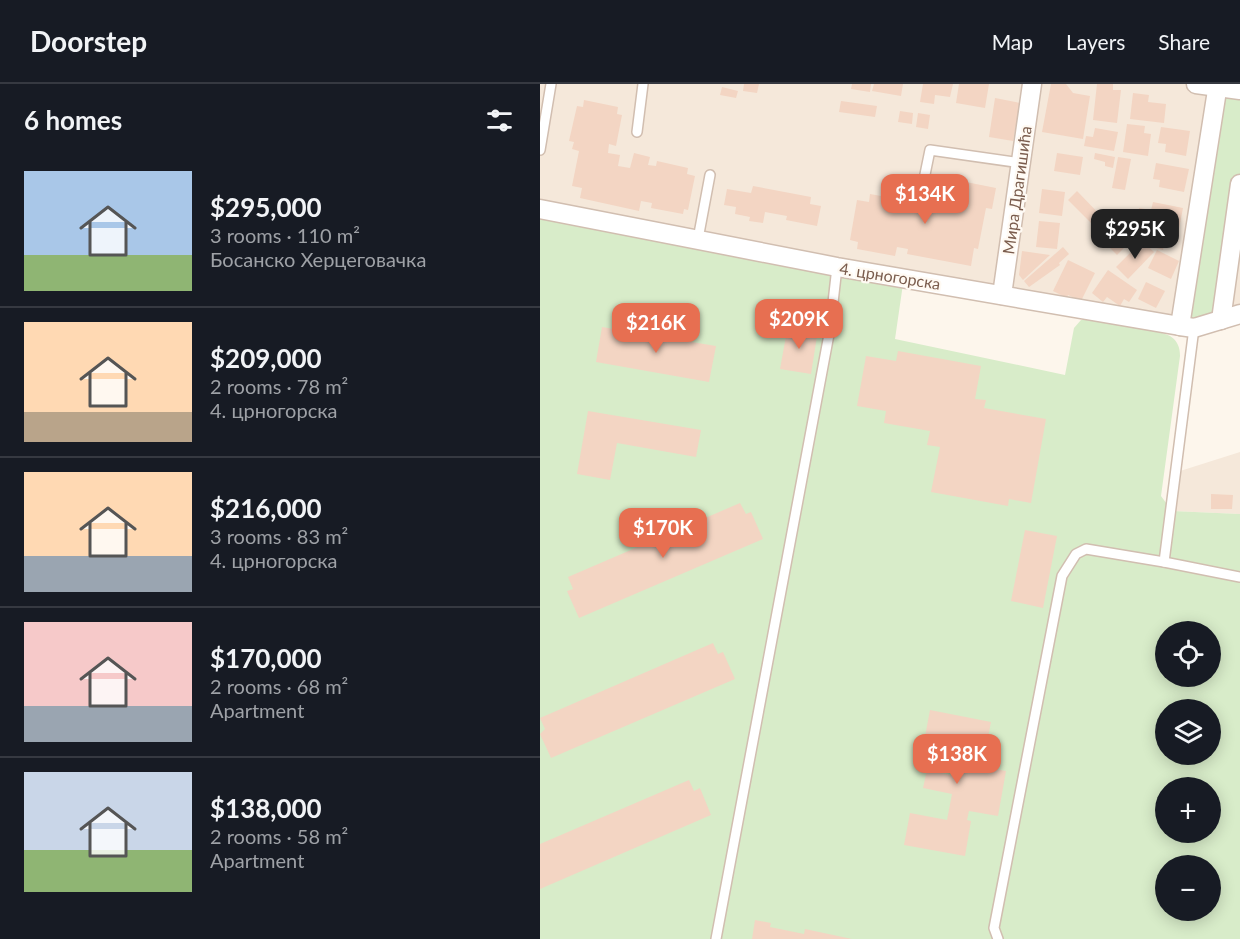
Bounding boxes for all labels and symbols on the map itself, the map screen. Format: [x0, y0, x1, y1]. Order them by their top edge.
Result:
street label: Мира Драгишића [998, 125, 1035, 255]
pin: $134K [883, 174, 967, 225]
pin: $295K [1093, 209, 1177, 260]
street label: 4. црногорска [838, 258, 942, 293]
pin: $209K [757, 299, 841, 350]
pin: $216K [614, 303, 698, 354]
pin: $170K [621, 508, 705, 559]
pin: $138K [915, 734, 999, 785]

